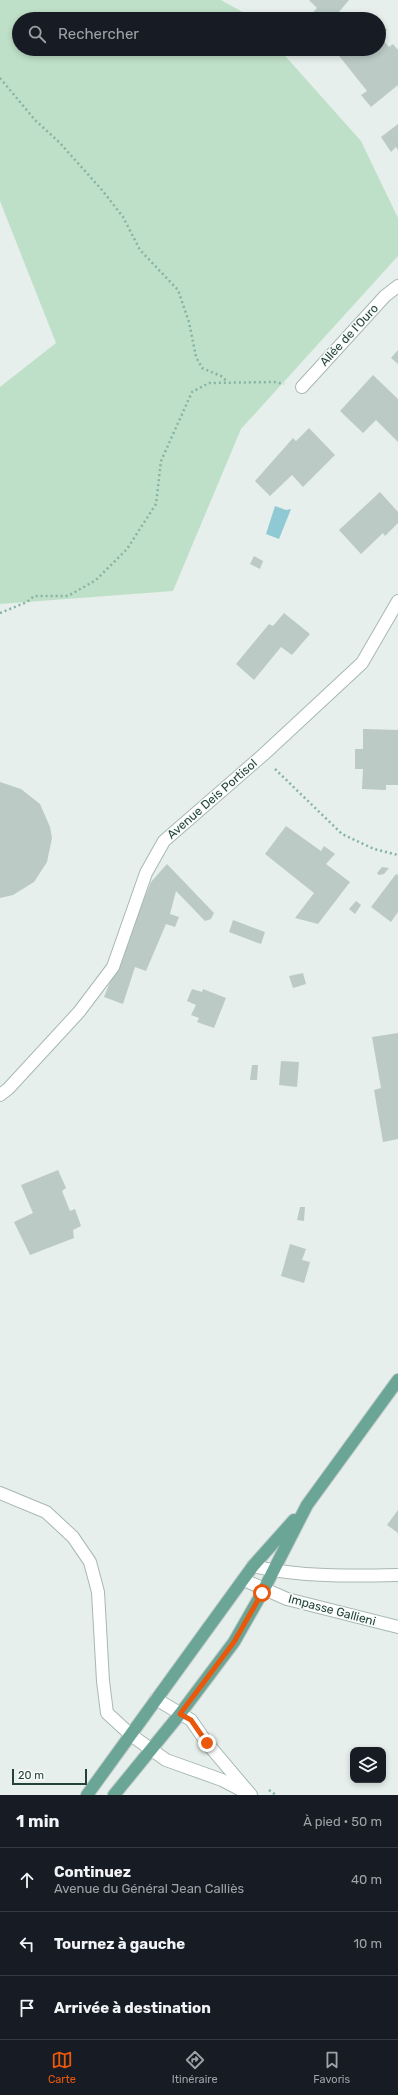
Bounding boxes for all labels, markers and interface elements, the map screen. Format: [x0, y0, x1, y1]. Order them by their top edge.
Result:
search box [12, 12, 386, 56]
icon: search [26, 23, 48, 45]
text: Rechercher [58, 25, 139, 43]
street label: Allée de l'Ouro [317, 301, 381, 369]
street label: Avenue Deis Portisol [164, 756, 260, 842]
route start [253, 1584, 271, 1602]
street label: Impasse Gallieni [287, 1592, 377, 1628]
route end [198, 1734, 216, 1752]
map controls [350, 1747, 386, 1783]
button: layers [350, 1747, 386, 1783]
scale bar [12, 1767, 87, 1786]
text: 20 m [18, 1769, 44, 1782]
text: 1 min [16, 1811, 59, 1831]
text: À pied · 50 m [303, 1814, 382, 1829]
text: Continuez [54, 1863, 131, 1881]
icon: ahead [16, 1869, 38, 1891]
text: 40 m [351, 1872, 382, 1887]
text: Avenue du Général Jean Calliès [54, 1881, 244, 1896]
icon: left [16, 1933, 38, 1955]
text: Tournez à gauche [54, 1935, 185, 1953]
text: 10 m [353, 1936, 382, 1951]
icon: arrive [16, 1997, 38, 2019]
text: Arrivée à destination [54, 1999, 211, 2017]
tab: Carte [48, 2049, 76, 2086]
tab: Itinéraire [172, 2049, 218, 2086]
tab: Favoris [313, 2049, 350, 2086]

